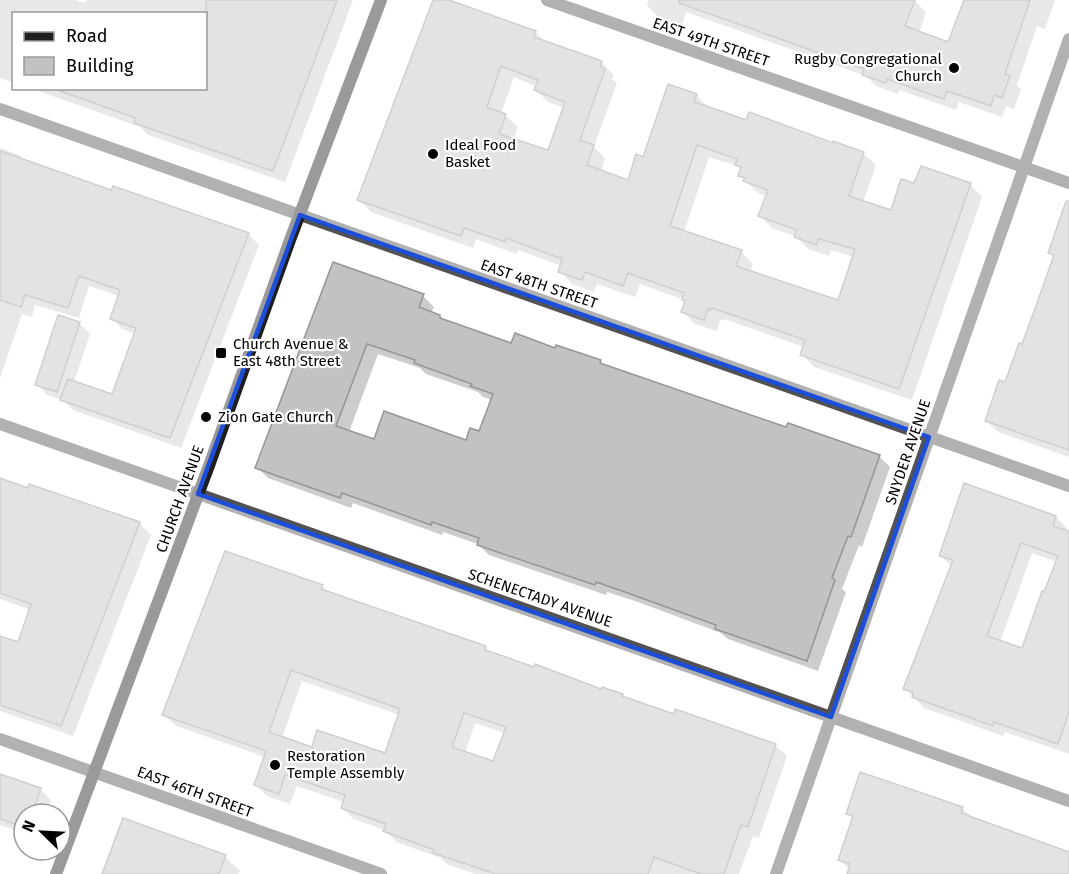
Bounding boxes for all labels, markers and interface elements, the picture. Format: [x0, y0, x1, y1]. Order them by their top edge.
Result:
legend [12, 12, 207, 90]
street label: EAST 49TH STREET [650, 14, 772, 70]
text: Road [66, 25, 108, 47]
place label: Rugby Congregational Church [794, 50, 943, 85]
text: Building [66, 55, 134, 77]
marker: Rugby Congregational Church [947, 61, 961, 75]
place label: Ideal Food Basket [445, 136, 516, 171]
marker: Ideal Food Basket [426, 147, 440, 161]
street label: EAST 48TH STREET [478, 256, 600, 313]
place label: Church Avenue & East 48th Street [233, 335, 349, 370]
marker: Church Avenue & East 48th Street [214, 346, 228, 360]
street label: SNYDER AVENUE [882, 397, 934, 507]
place label: Zion Gate Church [218, 408, 334, 426]
marker: Zion Gate Church [199, 410, 213, 424]
street label: CHURCH AVENUE [152, 443, 208, 555]
street label: SCHENECTADY AVENUE [466, 565, 614, 631]
place label: Restoration Temple Assembly [287, 747, 405, 782]
marker: Restoration Temple Assembly [268, 758, 282, 772]
street label: EAST 46TH STREET [135, 763, 256, 821]
north arrow [12, 802, 72, 862]
text: N [18, 817, 40, 835]

